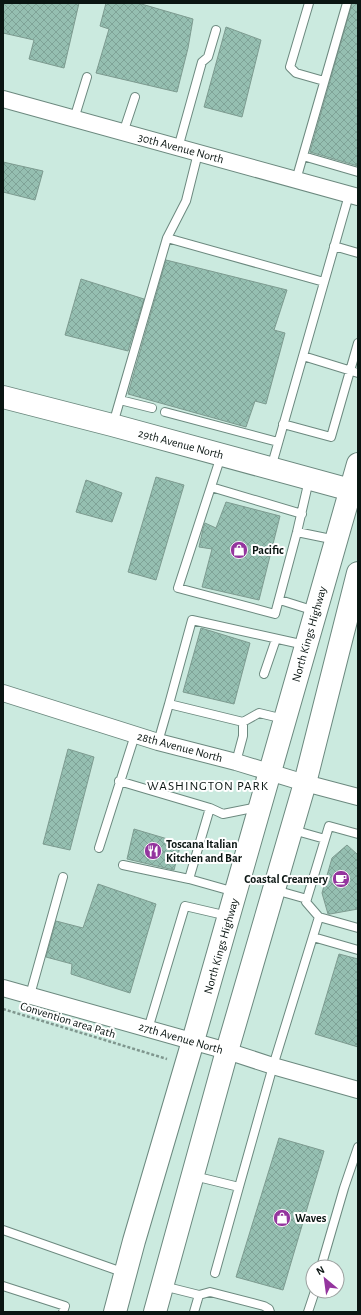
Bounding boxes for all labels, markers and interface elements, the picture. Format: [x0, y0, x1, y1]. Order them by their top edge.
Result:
street label: 30th Avenue North [137, 131, 225, 165]
street label: 29th Avenue North [137, 427, 225, 461]
shop icon: Pacific [229, 540, 249, 560]
place label: Pacific [252, 544, 284, 556]
street label: North Kings Highway [290, 585, 329, 683]
street label: 28th Avenue North [136, 730, 224, 764]
district label: WASHINGTON PARK [147, 780, 269, 793]
place label: Toscana Italian Kitchen and Bar [166, 838, 243, 864]
restaurant icon: Toscana Italian Kitchen and Bar [143, 841, 163, 861]
cafe icon: Coastal Creamery [331, 869, 351, 889]
place label: Coastal Creamery [244, 873, 329, 886]
street label: North Kings Highway [202, 897, 241, 995]
street label: Convention area Path [19, 1000, 117, 1040]
street label: 27th Avenue North [137, 1020, 225, 1056]
shop icon: Waves [272, 1208, 292, 1228]
place label: Waves [295, 1212, 327, 1224]
north arrow [305, 1259, 345, 1299]
text: N [314, 1264, 326, 1277]

